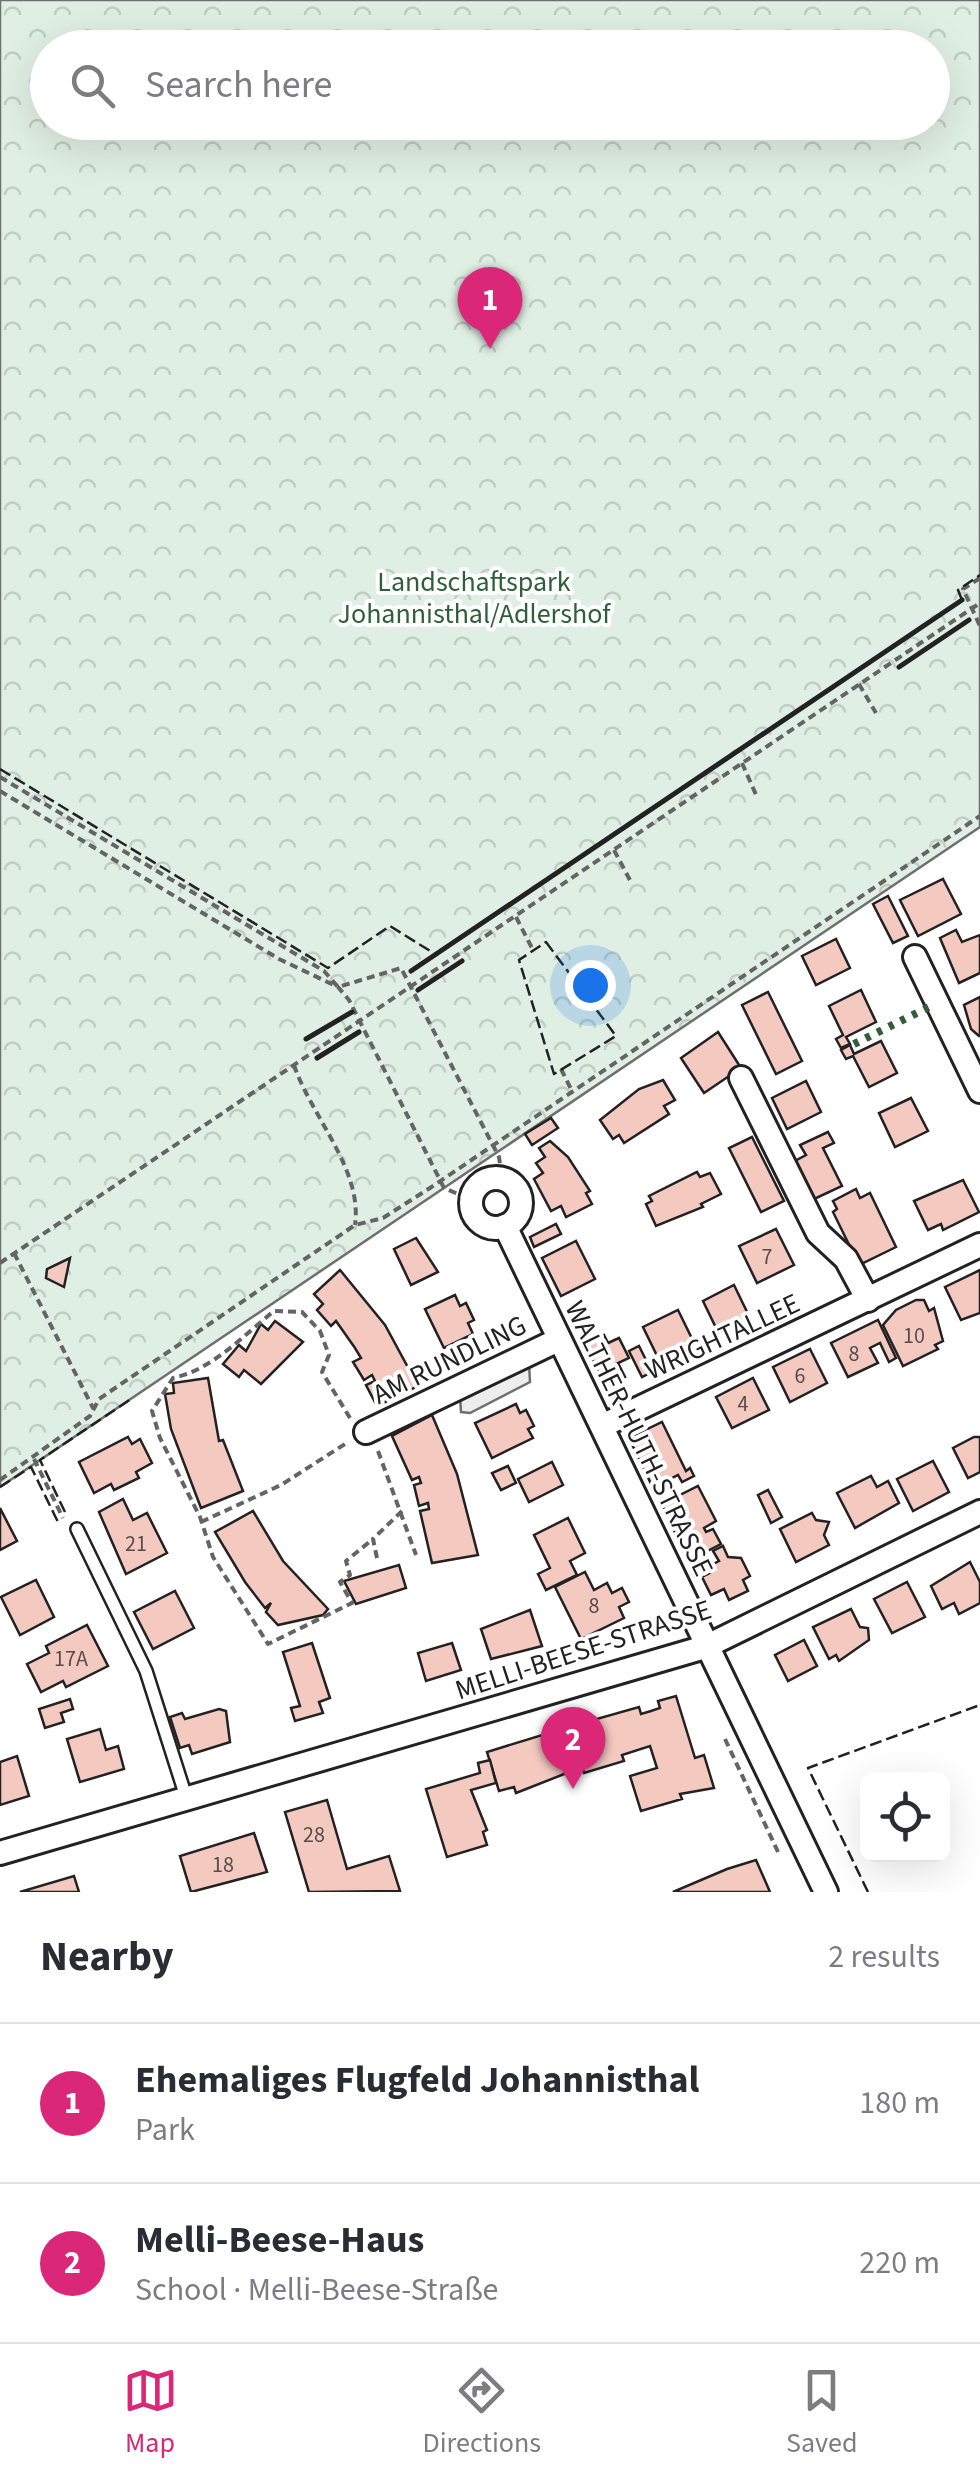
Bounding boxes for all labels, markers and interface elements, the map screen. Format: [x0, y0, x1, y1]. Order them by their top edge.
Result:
search box [30, 30, 950, 140]
icon: search [65, 58, 120, 113]
text: Search here [145, 58, 332, 112]
pin: 1 [458, 266, 522, 349]
park label: Landschaftspark Johannisthal/Adlershof [338, 562, 611, 634]
your location [565, 960, 616, 1011]
house number: 7 [762, 1241, 773, 1273]
street label: WRIGHTALLEE [638, 1284, 806, 1390]
street label: WALTHER-HUTH-STRASSE [555, 1294, 723, 1583]
street label: AM RUNDLING [366, 1305, 533, 1414]
house number: 10 [903, 1320, 925, 1352]
house number: 8 [849, 1338, 860, 1370]
house number: 6 [795, 1360, 806, 1392]
house number: 4 [738, 1388, 749, 1420]
house number: 21 [125, 1528, 147, 1560]
street label: MELLI-BEESE-STRASSE [450, 1590, 716, 1710]
house number: 8 [589, 1590, 600, 1622]
house number: 17A [54, 1643, 88, 1675]
pin: 2 [540, 1706, 606, 1789]
map controls [860, 1772, 950, 1862]
button: locate [860, 1772, 950, 1862]
house number: 28 [303, 1819, 325, 1851]
house number: 18 [212, 1849, 234, 1881]
text: Nearby [40, 1927, 174, 1987]
text: 2 results [828, 1934, 940, 1980]
text: Ehemaliges Flugfeld Johannisthal [135, 2053, 699, 2107]
text: 1 [64, 2080, 81, 2126]
text: 180 m [859, 2080, 940, 2126]
text: Park [135, 2107, 195, 2153]
text: Melli-Beese-Haus [135, 2213, 424, 2267]
text: 2 [64, 2240, 81, 2286]
text: 220 m [859, 2240, 940, 2286]
text: School · Melli-Beese-Straße [135, 2267, 498, 2313]
tab: Map [123, 2363, 178, 2463]
tab: Directions [423, 2363, 541, 2463]
tab: Saved [786, 2363, 857, 2463]

